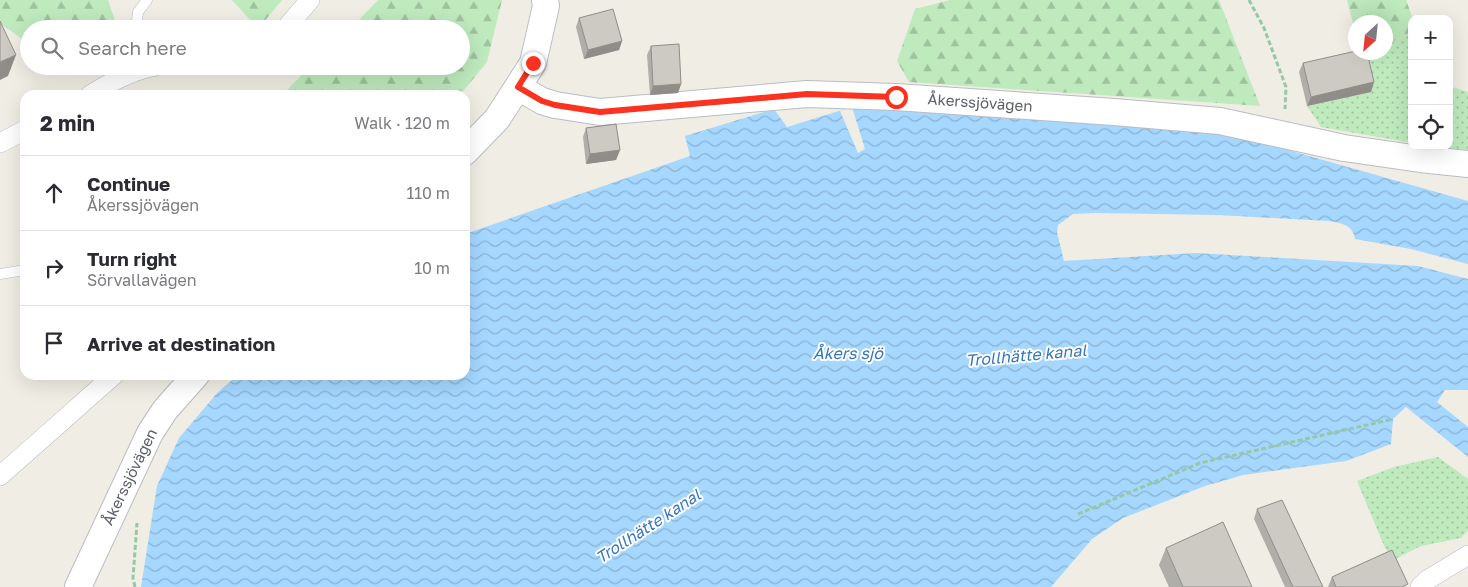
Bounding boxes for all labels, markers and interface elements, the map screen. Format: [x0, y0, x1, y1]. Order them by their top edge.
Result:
north arrow [1348, 15, 1393, 60]
map controls [1408, 15, 1453, 150]
button: + [1408, 15, 1453, 60]
search box [20, 20, 470, 75]
icon: search [38, 34, 66, 62]
text: Search here [78, 36, 187, 59]
route end [522, 52, 545, 75]
button: − [1408, 60, 1453, 105]
route start [885, 86, 908, 109]
street label: Åkerssjövägen [927, 89, 1033, 115]
button: locate [1408, 105, 1453, 150]
text: 2 min [40, 110, 95, 136]
text: Walk · 120 m [354, 113, 450, 133]
text: Continue [87, 172, 170, 195]
icon: ahead [40, 179, 68, 207]
text: 110 m [406, 183, 450, 203]
text: Åkerssjövägen [87, 195, 199, 215]
text: Turn right [87, 247, 177, 270]
icon: right [40, 254, 68, 282]
text: 10 m [414, 258, 450, 278]
text: Sörvallavägen [87, 270, 197, 290]
icon: arrive [40, 329, 68, 357]
text: Arrive at destination [87, 332, 275, 355]
water label: Trollhätte kanal [965, 340, 1088, 370]
water label: Åkers sjö [813, 343, 884, 363]
street label: Åkerssjövägen [98, 425, 160, 528]
water label: Trollhätte kanal [592, 484, 705, 567]

